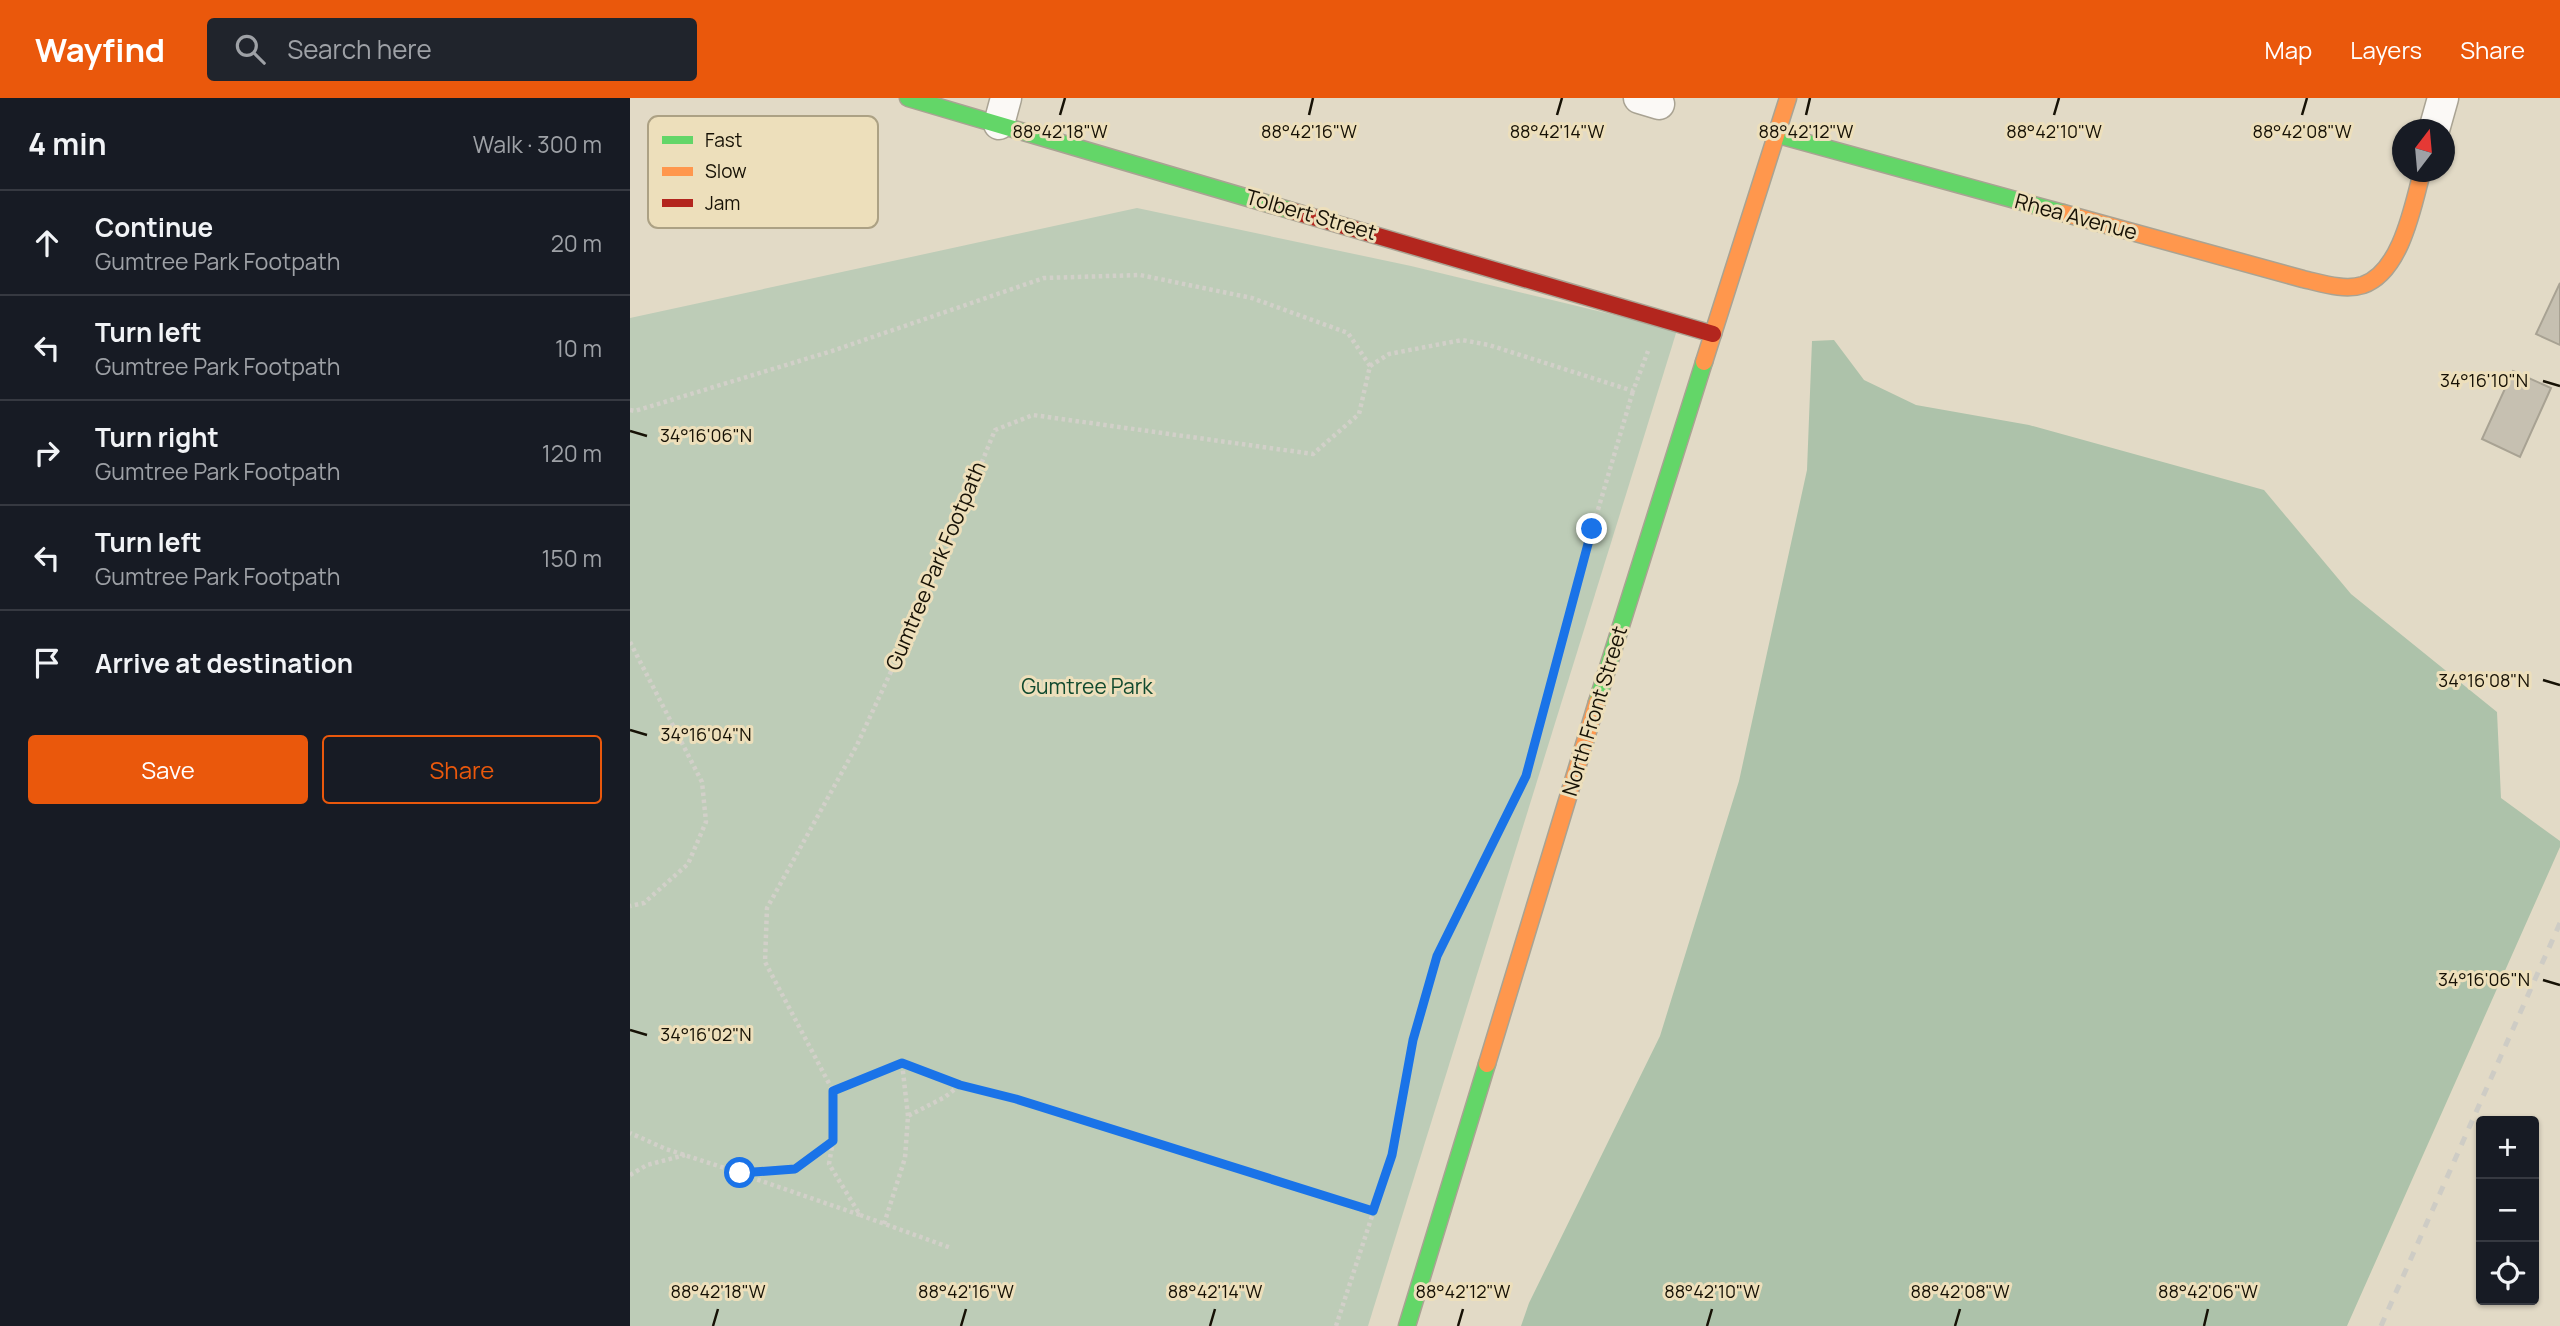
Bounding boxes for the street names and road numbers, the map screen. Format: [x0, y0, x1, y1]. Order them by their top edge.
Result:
street label: Tolbert Street [1243, 182, 1380, 246]
street label: Rhea Avenue [2012, 186, 2141, 246]
street label: Gumtree Park Footpath [878, 457, 992, 674]
street label: North Front Street [1555, 622, 1633, 799]

